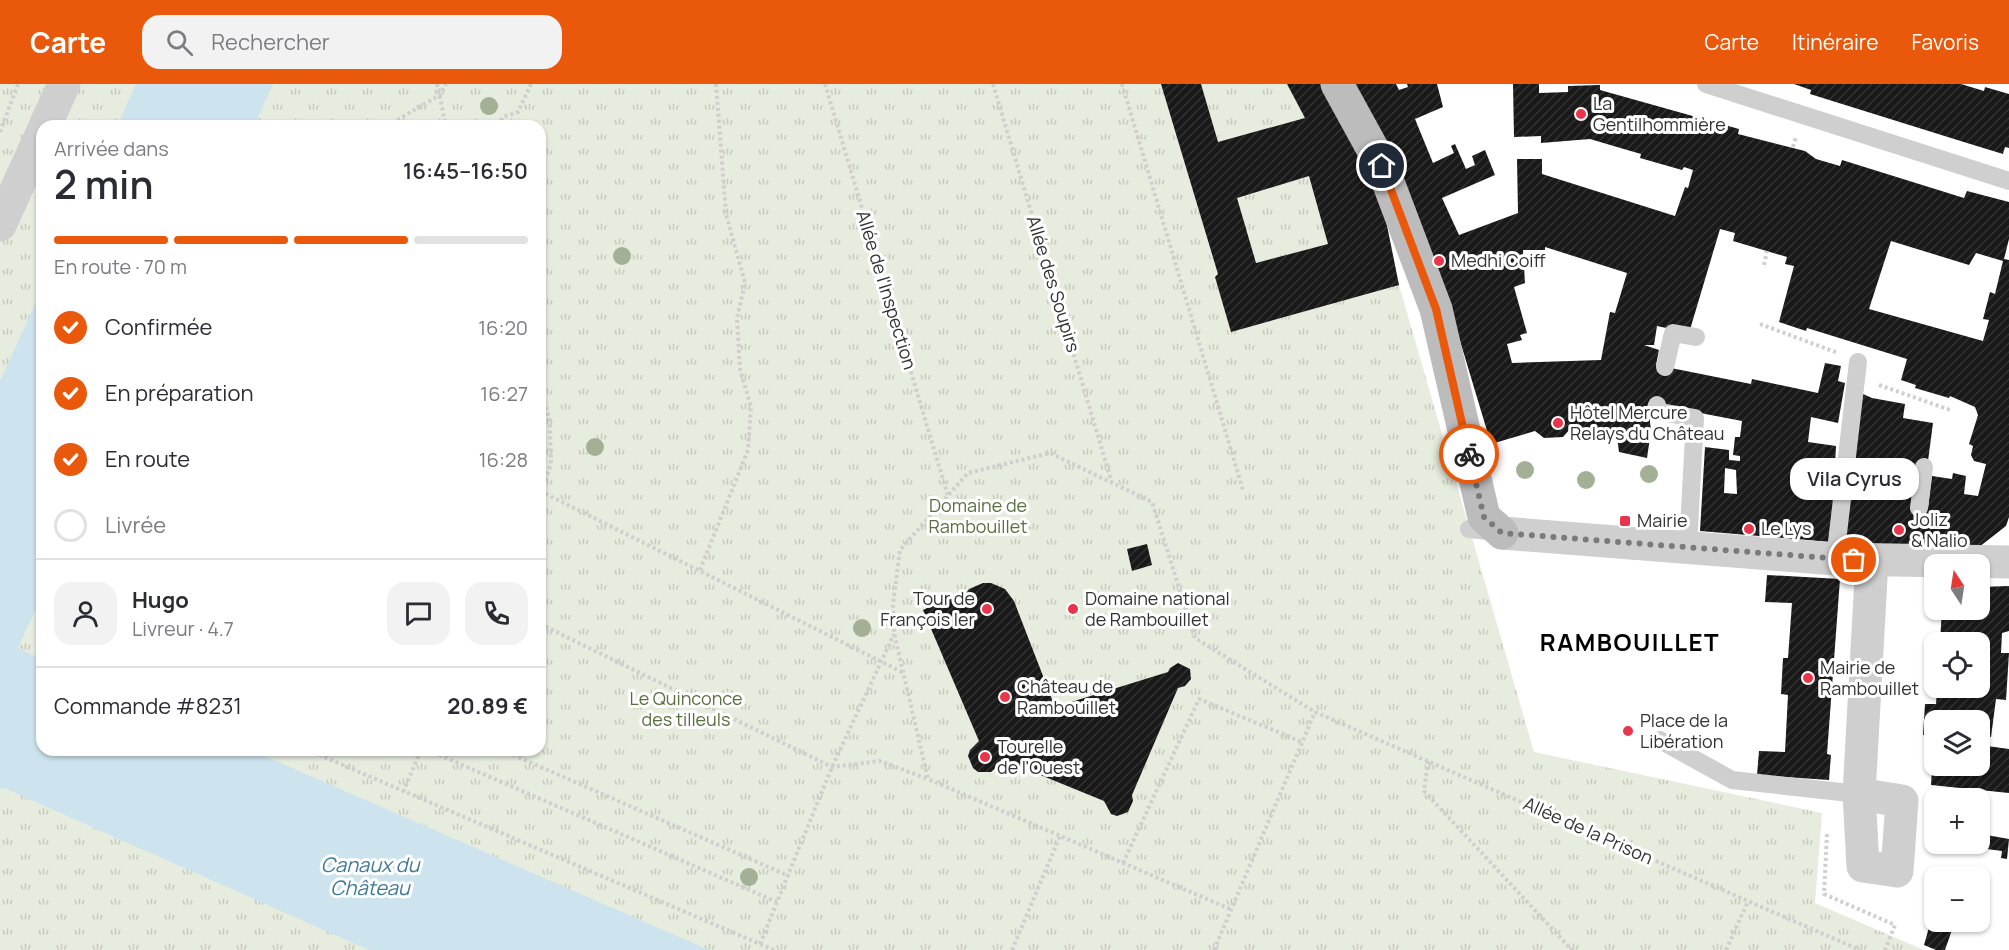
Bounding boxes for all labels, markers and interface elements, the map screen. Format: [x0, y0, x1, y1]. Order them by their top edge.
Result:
search box [142, 15, 562, 69]
text: Carte [30, 23, 106, 61]
icon: search [163, 26, 196, 59]
text: Rechercher [211, 27, 330, 57]
text: Carte [1705, 28, 1759, 56]
text: Itinéraire [1792, 28, 1878, 56]
text: Favoris [1911, 28, 1979, 56]
place label: La Gentilhommière [1593, 91, 1726, 136]
marker: La Gentilhommière [1574, 107, 1588, 121]
text: Arrivée dans [54, 135, 169, 162]
pin [1356, 140, 1407, 191]
icon: home [1365, 149, 1398, 182]
text: 16:45–16:50 [403, 156, 528, 186]
text: 2 min [54, 157, 153, 211]
street label: Allée de l'Inspection [851, 207, 923, 372]
street label: Allée des Soupirs [1022, 213, 1086, 355]
place label: Medhi Coiff [1451, 248, 1546, 272]
text: En route · 70 m [54, 253, 187, 280]
marker: Medhi Coiff [1432, 254, 1446, 268]
icon: check [54, 311, 87, 344]
text: Confirmée [105, 312, 212, 342]
text: 16:20 [478, 314, 528, 341]
icon: check [54, 377, 87, 410]
text: En préparation [105, 378, 253, 408]
text: 16:27 [480, 380, 528, 407]
place label: Hôtel Mercure Relays du Château [1570, 400, 1725, 445]
marker: Hôtel Mercure Relays du Château [1551, 416, 1565, 430]
courier [1439, 424, 1499, 484]
icon: bike [1453, 438, 1486, 471]
icon: check [54, 443, 87, 476]
text: En route [105, 444, 190, 474]
text: 16:28 [479, 446, 528, 473]
callout: Vila Cyrus [1790, 458, 1918, 500]
text: Vila Cyrus [1807, 465, 1902, 492]
park label: Domaine de Rambouillet [929, 493, 1027, 538]
place label: Joliz & Nalio [1911, 507, 1968, 552]
place label: Mairie [1637, 508, 1688, 532]
text: Livrée [105, 510, 166, 540]
marker: Mairie [1618, 514, 1632, 528]
place label: Le Lys [1761, 516, 1812, 540]
marker: Le Lys [1742, 522, 1756, 536]
marker: Joliz & Nalio [1892, 523, 1906, 537]
pin [1828, 534, 1879, 585]
icon: bag [1837, 543, 1870, 576]
north arrow [1924, 554, 1990, 620]
map controls [1924, 554, 1990, 932]
button: person [54, 582, 117, 645]
button: chat [387, 582, 450, 645]
button: phone [465, 582, 528, 645]
text: Hugo [132, 585, 189, 615]
place label: Tour de François Ier [880, 586, 976, 631]
place label: Domaine national de Rambouillet [1085, 586, 1230, 631]
marker: Tour de François Ier [980, 602, 994, 616]
marker: Domaine national de Rambouillet [1066, 602, 1080, 616]
text: Livreur · 4.7 [132, 615, 234, 642]
district label: RAMBOUILLET [1540, 625, 1720, 658]
button: locate [1924, 632, 1990, 698]
place label: Mairie de Rambouillet [1820, 655, 1919, 700]
marker: Mairie de Rambouillet [1801, 671, 1815, 685]
place label: Château de Rambouillet [1017, 674, 1116, 719]
park label: Le Quinconce des tilleuls [629, 686, 743, 731]
marker: Château de Rambouillet [998, 690, 1012, 704]
text: Commande #8231 [54, 691, 242, 721]
text: 20.89 € [447, 691, 528, 721]
place label: Place de la Libération [1640, 708, 1728, 753]
button: layers [1924, 710, 1990, 776]
marker: Place de la Libération [1621, 724, 1635, 738]
place label: Tourelle de l'Ouest [997, 734, 1080, 779]
marker: Tourelle de l'Ouest [978, 750, 992, 764]
button: + [1924, 788, 1990, 854]
street label: Allée de la Prison [1520, 791, 1657, 869]
water label: Canaux du Château [321, 851, 421, 901]
button: − [1924, 866, 1990, 932]

